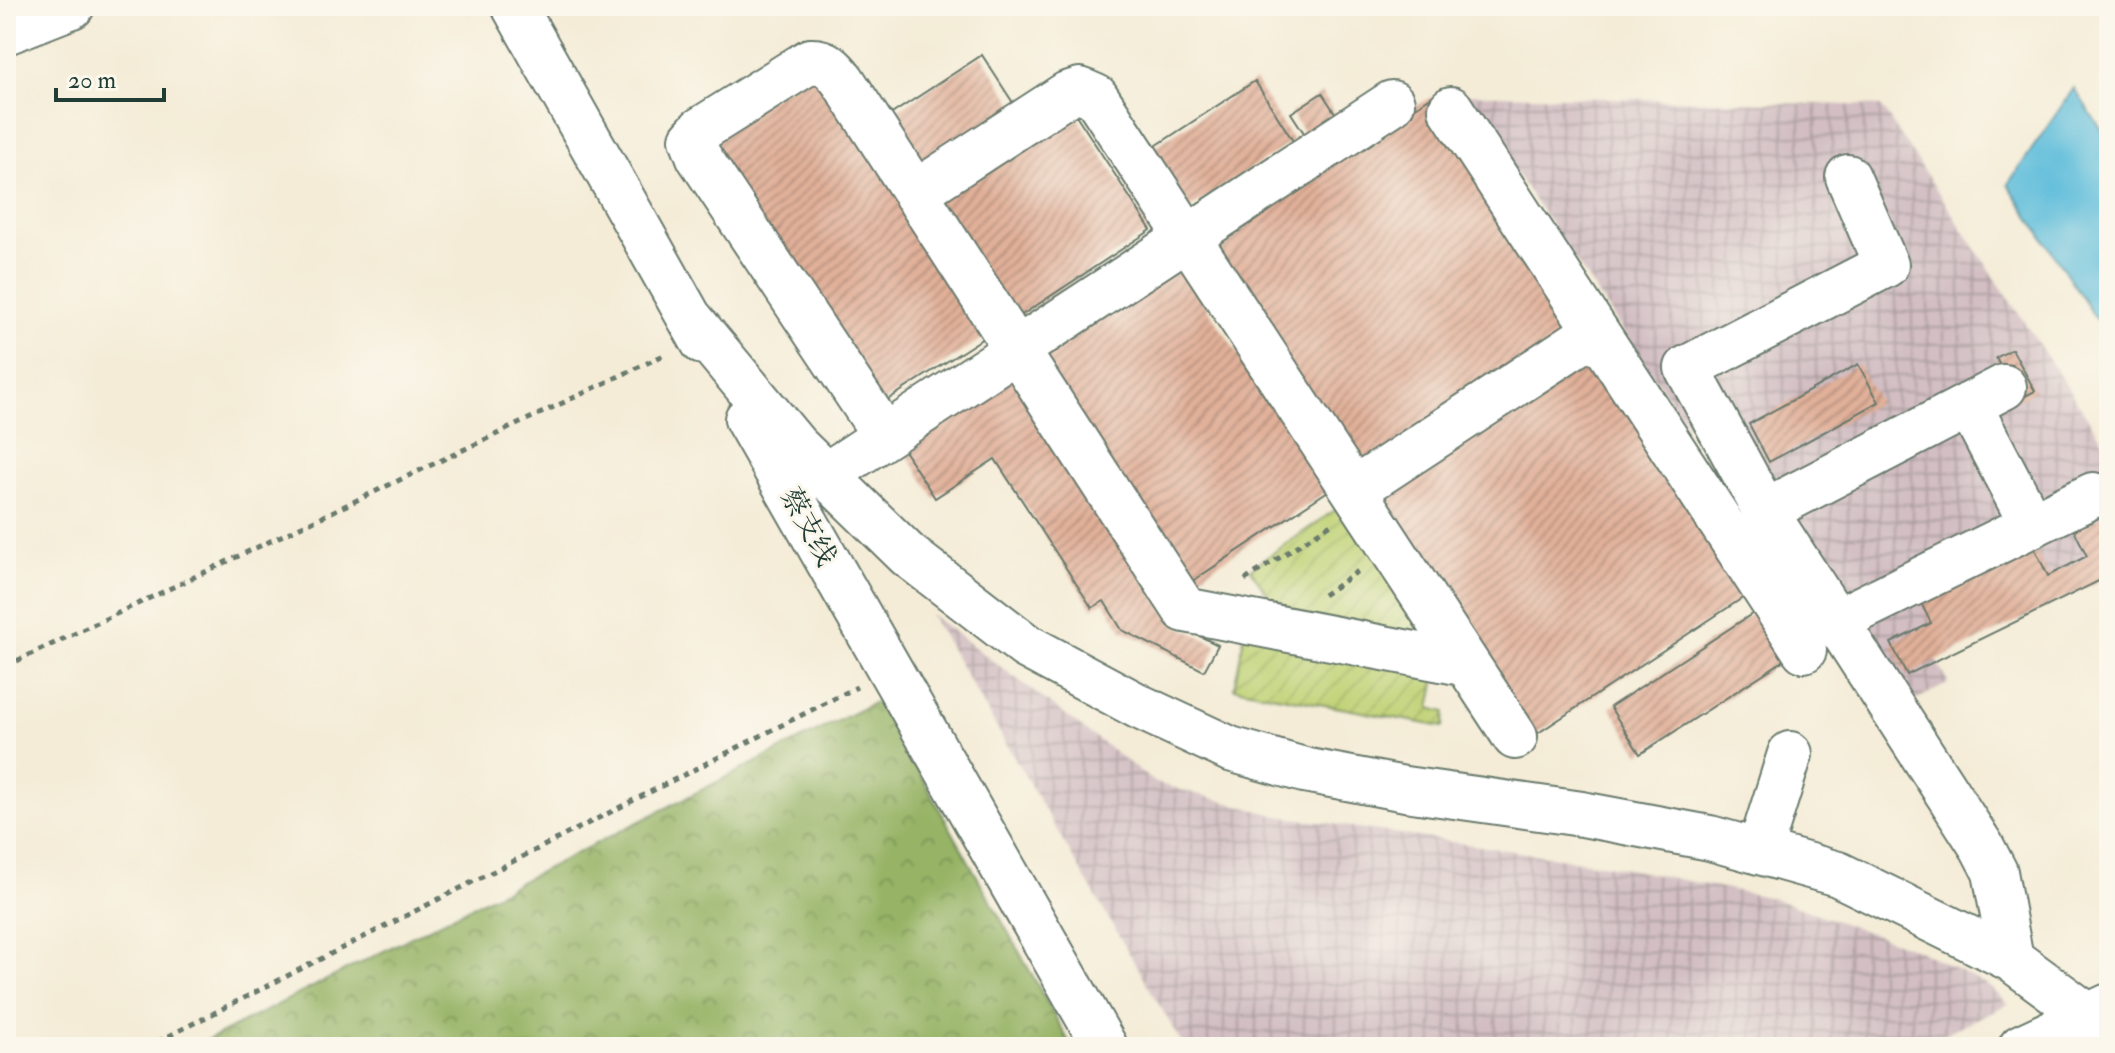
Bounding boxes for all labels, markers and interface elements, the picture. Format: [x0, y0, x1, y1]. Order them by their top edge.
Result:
scale bar [56, 52, 164, 102]
text: 20 m [68, 65, 117, 96]
street label: 蔡支线 [772, 482, 844, 572]

